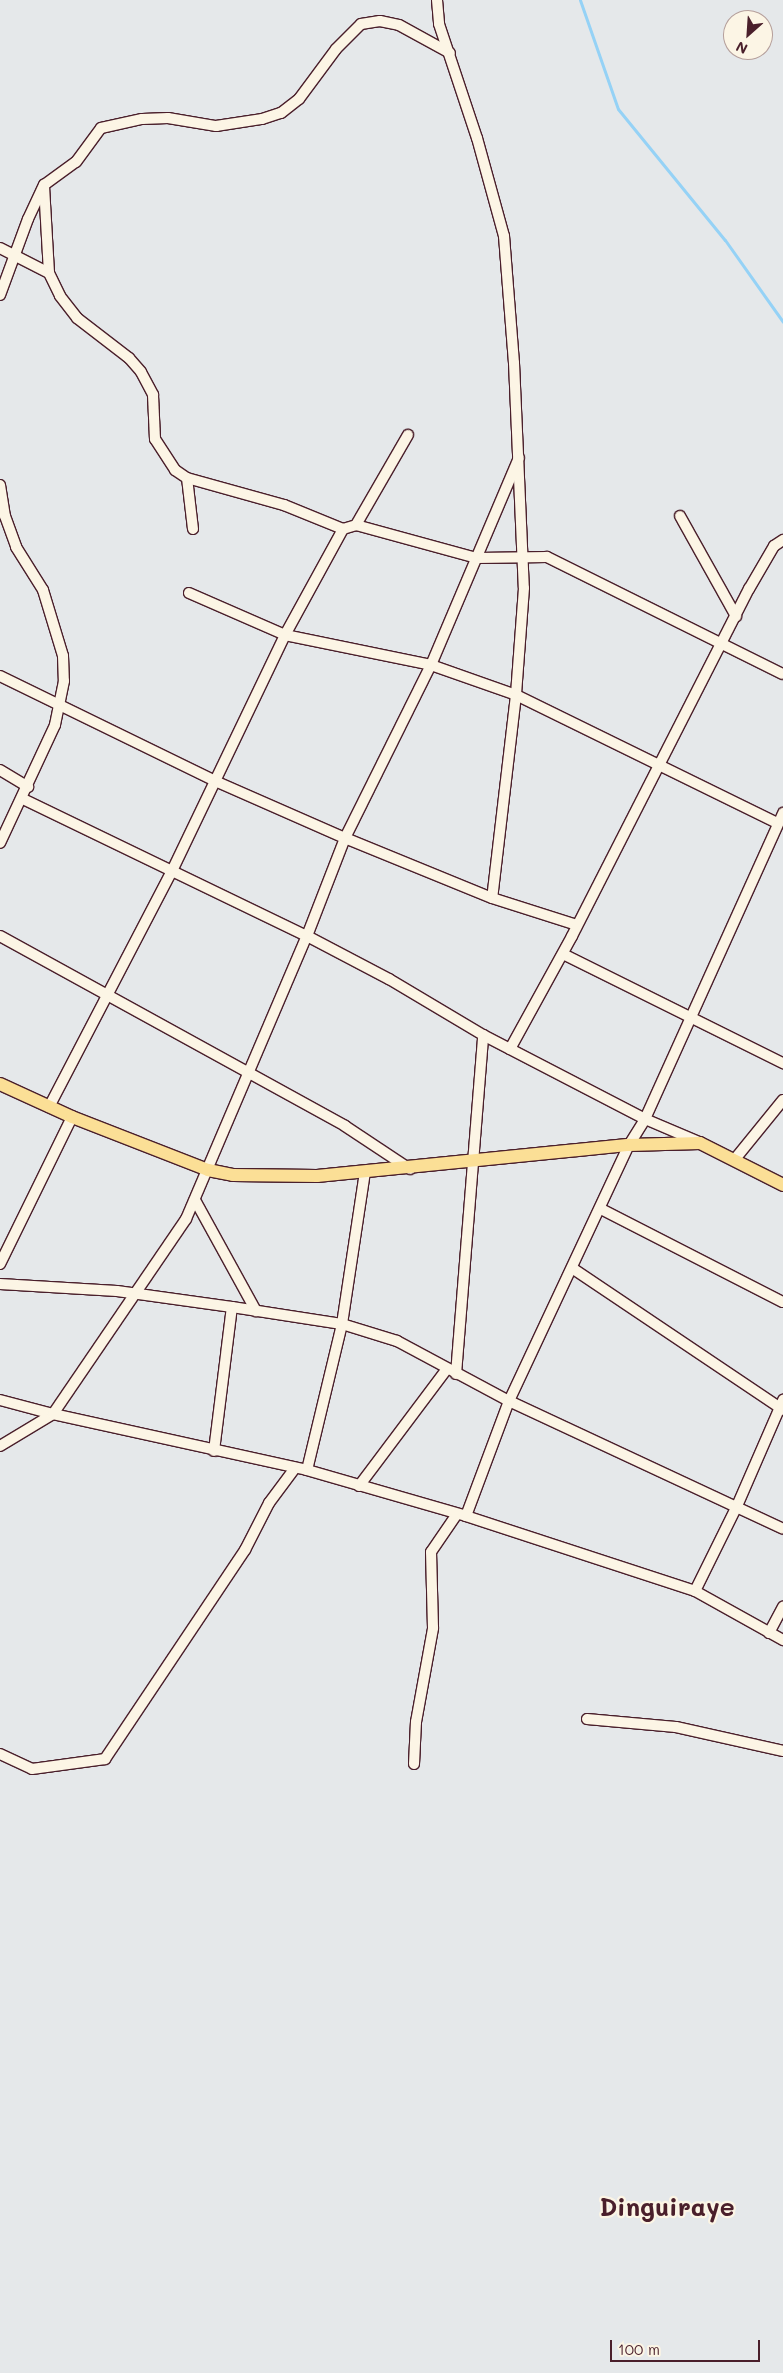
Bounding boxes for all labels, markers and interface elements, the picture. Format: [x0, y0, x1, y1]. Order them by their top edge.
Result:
north arrow [723, 10, 773, 60]
text: N [733, 37, 751, 59]
district label: Dinguiraye [599, 2191, 735, 2221]
scale bar [613, 2330, 763, 2362]
text: 100 m [618, 2339, 660, 2359]

